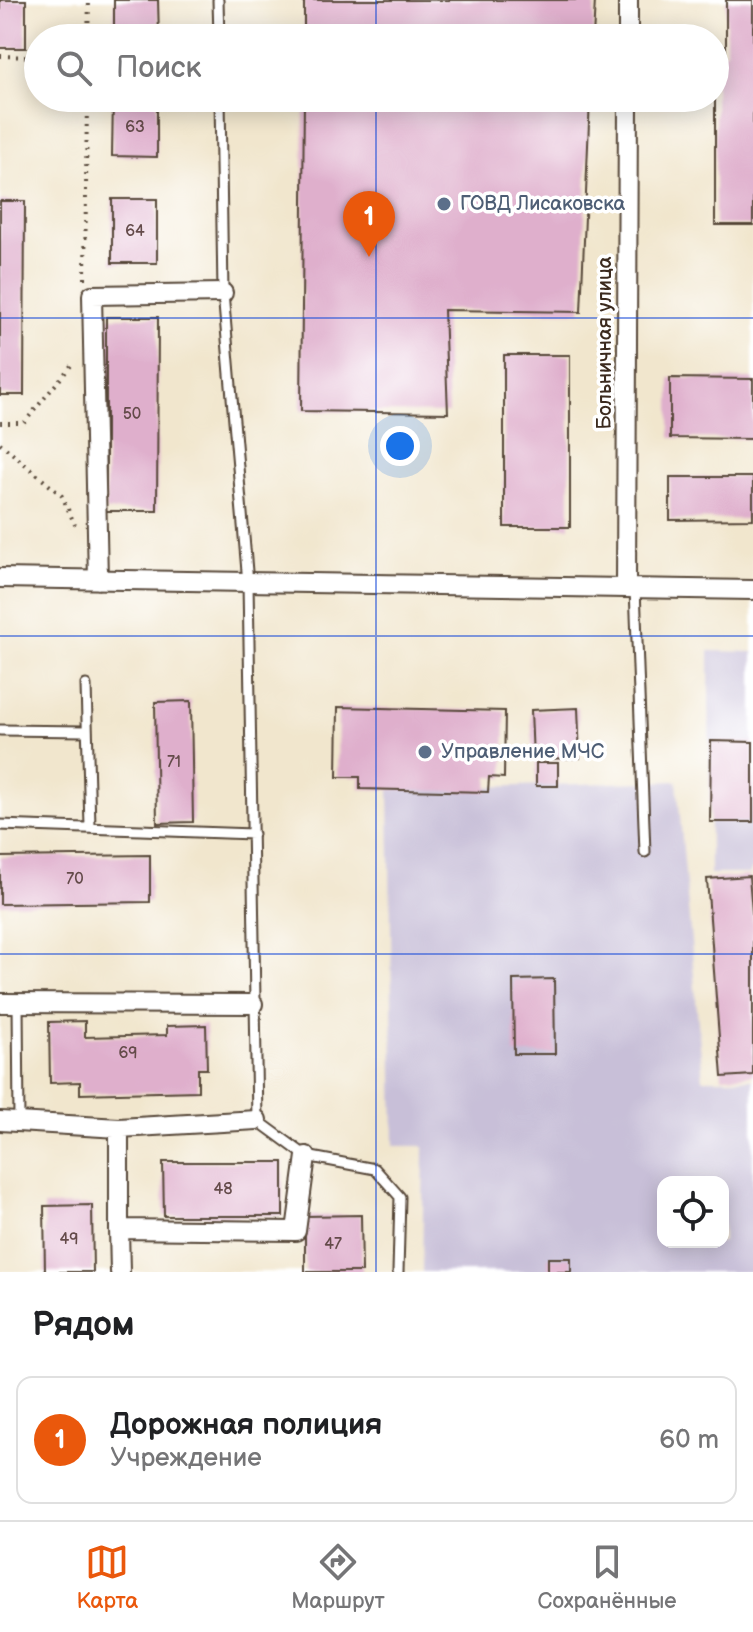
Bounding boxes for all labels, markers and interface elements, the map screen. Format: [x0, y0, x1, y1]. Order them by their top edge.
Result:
search box [24, 24, 729, 112]
icon: search [52, 46, 96, 90]
text: Поиск [116, 50, 202, 86]
house number: 63 [125, 118, 145, 137]
pin: 1 [343, 191, 395, 257]
place label: ГОВД Лисаковска [460, 192, 625, 216]
marker: ГОВД Лисаковска [435, 195, 453, 213]
house number: 64 [125, 222, 145, 241]
street label: Больничная улица [593, 256, 617, 430]
house number: 50 [123, 405, 141, 424]
your location [380, 426, 420, 466]
place label: Управление МЧС [441, 740, 605, 764]
marker: Управление МЧС [416, 743, 434, 761]
house number: 71 [167, 753, 181, 772]
house number: 70 [66, 870, 84, 889]
house number: 69 [118, 1044, 138, 1063]
map controls [657, 1176, 729, 1248]
button: locate [657, 1176, 729, 1248]
house number: 48 [213, 1180, 233, 1199]
house number: 49 [59, 1230, 79, 1249]
house number: 47 [324, 1235, 342, 1254]
text: Рядом [32, 1304, 134, 1345]
text: Дорожная полиция [110, 1407, 382, 1443]
text: 1 [55, 1425, 65, 1456]
text: 60 m [659, 1425, 719, 1456]
text: Учреждение [110, 1443, 262, 1474]
tab: Карта [76, 1540, 138, 1615]
tab: Маршрут [291, 1540, 385, 1615]
tab: Сохранённые [538, 1540, 677, 1615]

